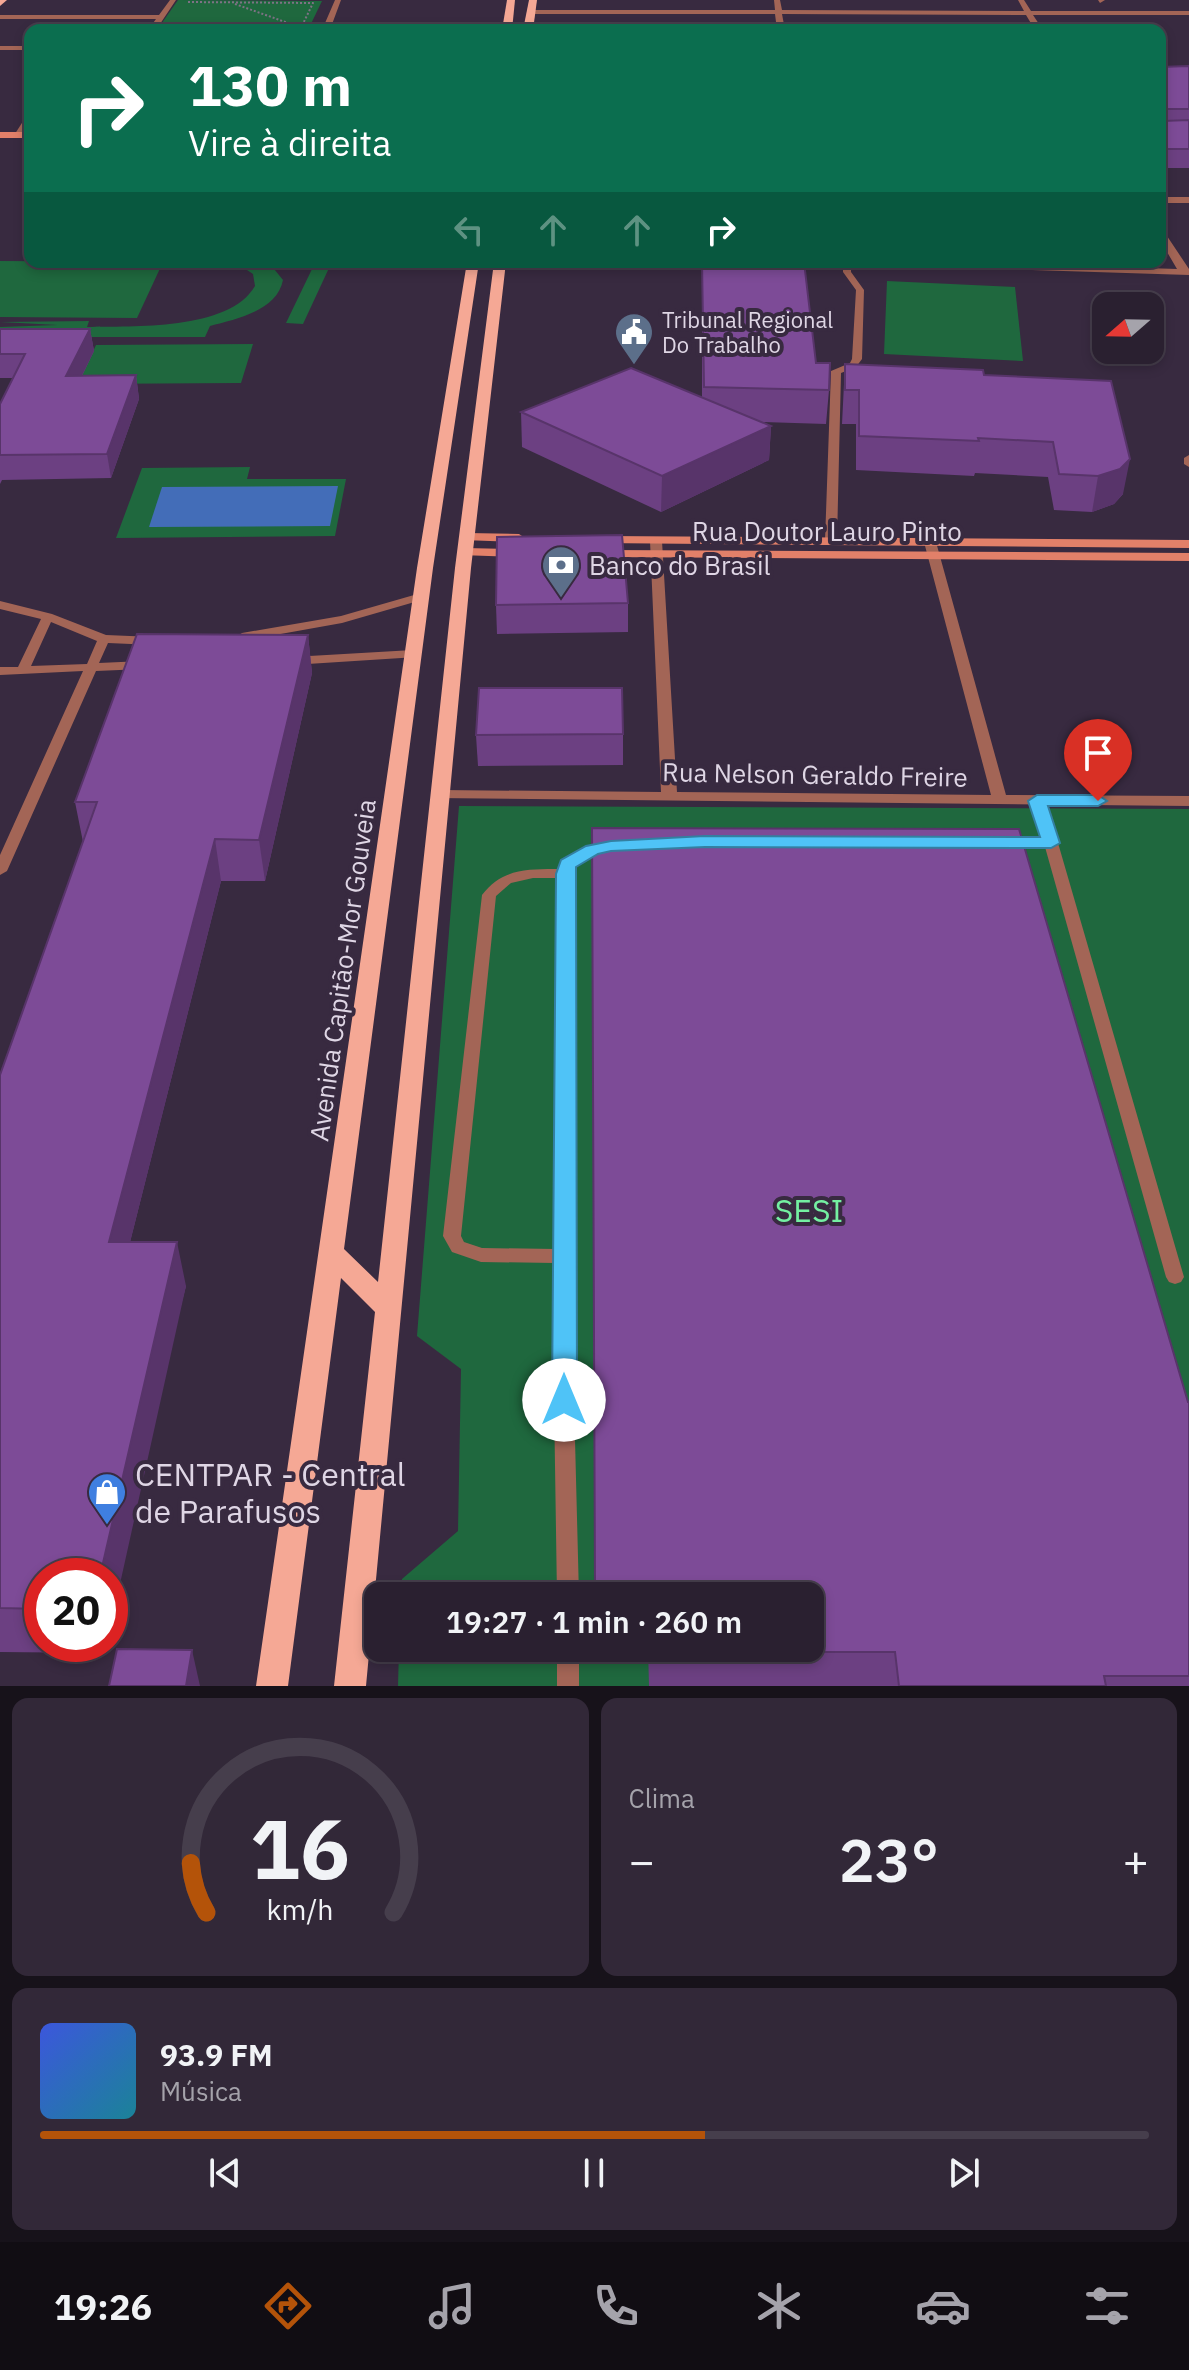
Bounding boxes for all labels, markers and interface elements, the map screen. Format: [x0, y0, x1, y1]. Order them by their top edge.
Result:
text: 130 m [188, 49, 352, 121]
icon: right [56, 56, 160, 160]
text: Vire à direita [188, 119, 391, 166]
icon: left [447, 208, 491, 252]
icon: ahead [531, 208, 575, 252]
icon: ahead [615, 208, 659, 252]
icon: right [699, 208, 743, 252]
north arrow [1092, 292, 1164, 364]
map controls [1092, 292, 1164, 364]
place label: Tribunal Regional Do Trabalho [662, 305, 833, 359]
public building icon: Tribunal Regional Do Trabalho [613, 311, 655, 366]
street label: Rua Doutor Lauro Pinto [692, 514, 962, 548]
bank icon: Banco do Brasil [540, 544, 582, 599]
place label: Banco do Brasil [589, 548, 771, 582]
pin [1064, 719, 1132, 801]
icon: arrive [1076, 731, 1120, 775]
street label: Rua Nelson Geraldo Freire [662, 754, 968, 794]
street label: Avenida Capitão-Mor Gouveia [301, 797, 383, 1143]
park label: SESI [775, 1189, 843, 1231]
position arrow [522, 1358, 606, 1442]
place label: CENTPAR - Central de Parafusos [135, 1453, 406, 1532]
shop icon: CENTPAR - Central de Parafusos [86, 1471, 128, 1526]
speed limit sign: 20 [24, 1558, 128, 1662]
text: 19:27 · 1 min · 260 m [446, 1602, 742, 1641]
text: Clima [629, 1781, 695, 1815]
text: 16 [250, 1794, 350, 1902]
text: 23° [839, 1820, 939, 1899]
text: − [629, 1832, 655, 1889]
text: + [1123, 1832, 1149, 1889]
text: km/h [267, 1891, 334, 1928]
text: 93.9 FM [160, 2035, 273, 2074]
text: Música [160, 2074, 242, 2108]
icon: previous [203, 2151, 247, 2195]
icon: pause [572, 2151, 616, 2195]
icon: next [942, 2151, 986, 2195]
icon: directions [260, 2278, 316, 2334]
icon: music [424, 2278, 480, 2334]
icon: phone [588, 2278, 644, 2334]
icon: climate [751, 2278, 807, 2334]
icon: car [915, 2278, 971, 2334]
icon: filters [1079, 2278, 1135, 2334]
text: 19:26 [54, 2283, 152, 2330]

